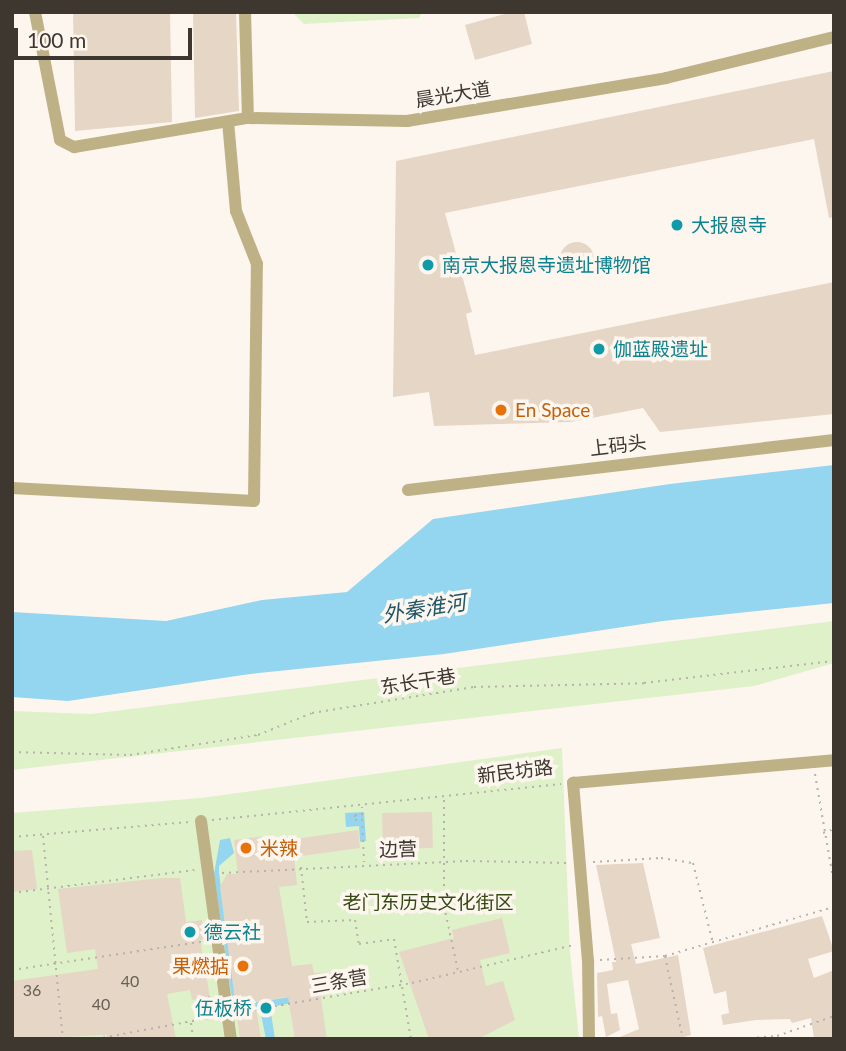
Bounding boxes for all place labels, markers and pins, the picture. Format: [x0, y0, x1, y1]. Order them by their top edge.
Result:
place label: 大报恩寺 [691, 214, 767, 236]
marker: 大报恩寺 [669, 217, 685, 233]
place label: 南京大报恩寺遗址博物馆 [442, 254, 651, 276]
marker: 南京大报恩寺遗址博物馆 [420, 257, 436, 273]
place label: 伽蓝殿遗址 [613, 338, 708, 360]
marker: 伽蓝殿遗址 [591, 341, 607, 357]
place label: En Space [515, 399, 590, 421]
marker: En Space [493, 402, 509, 418]
place label: 米辣 [260, 837, 298, 859]
marker: 米辣 [238, 840, 254, 856]
place label: 德云社 [204, 921, 261, 943]
marker: 德云社 [182, 924, 198, 940]
place label: 果燃掂 [172, 955, 229, 977]
marker: 果燃掂 [235, 958, 251, 974]
place label: 伍板桥 [195, 997, 252, 1019]
marker: 伍板桥 [258, 1000, 274, 1016]

